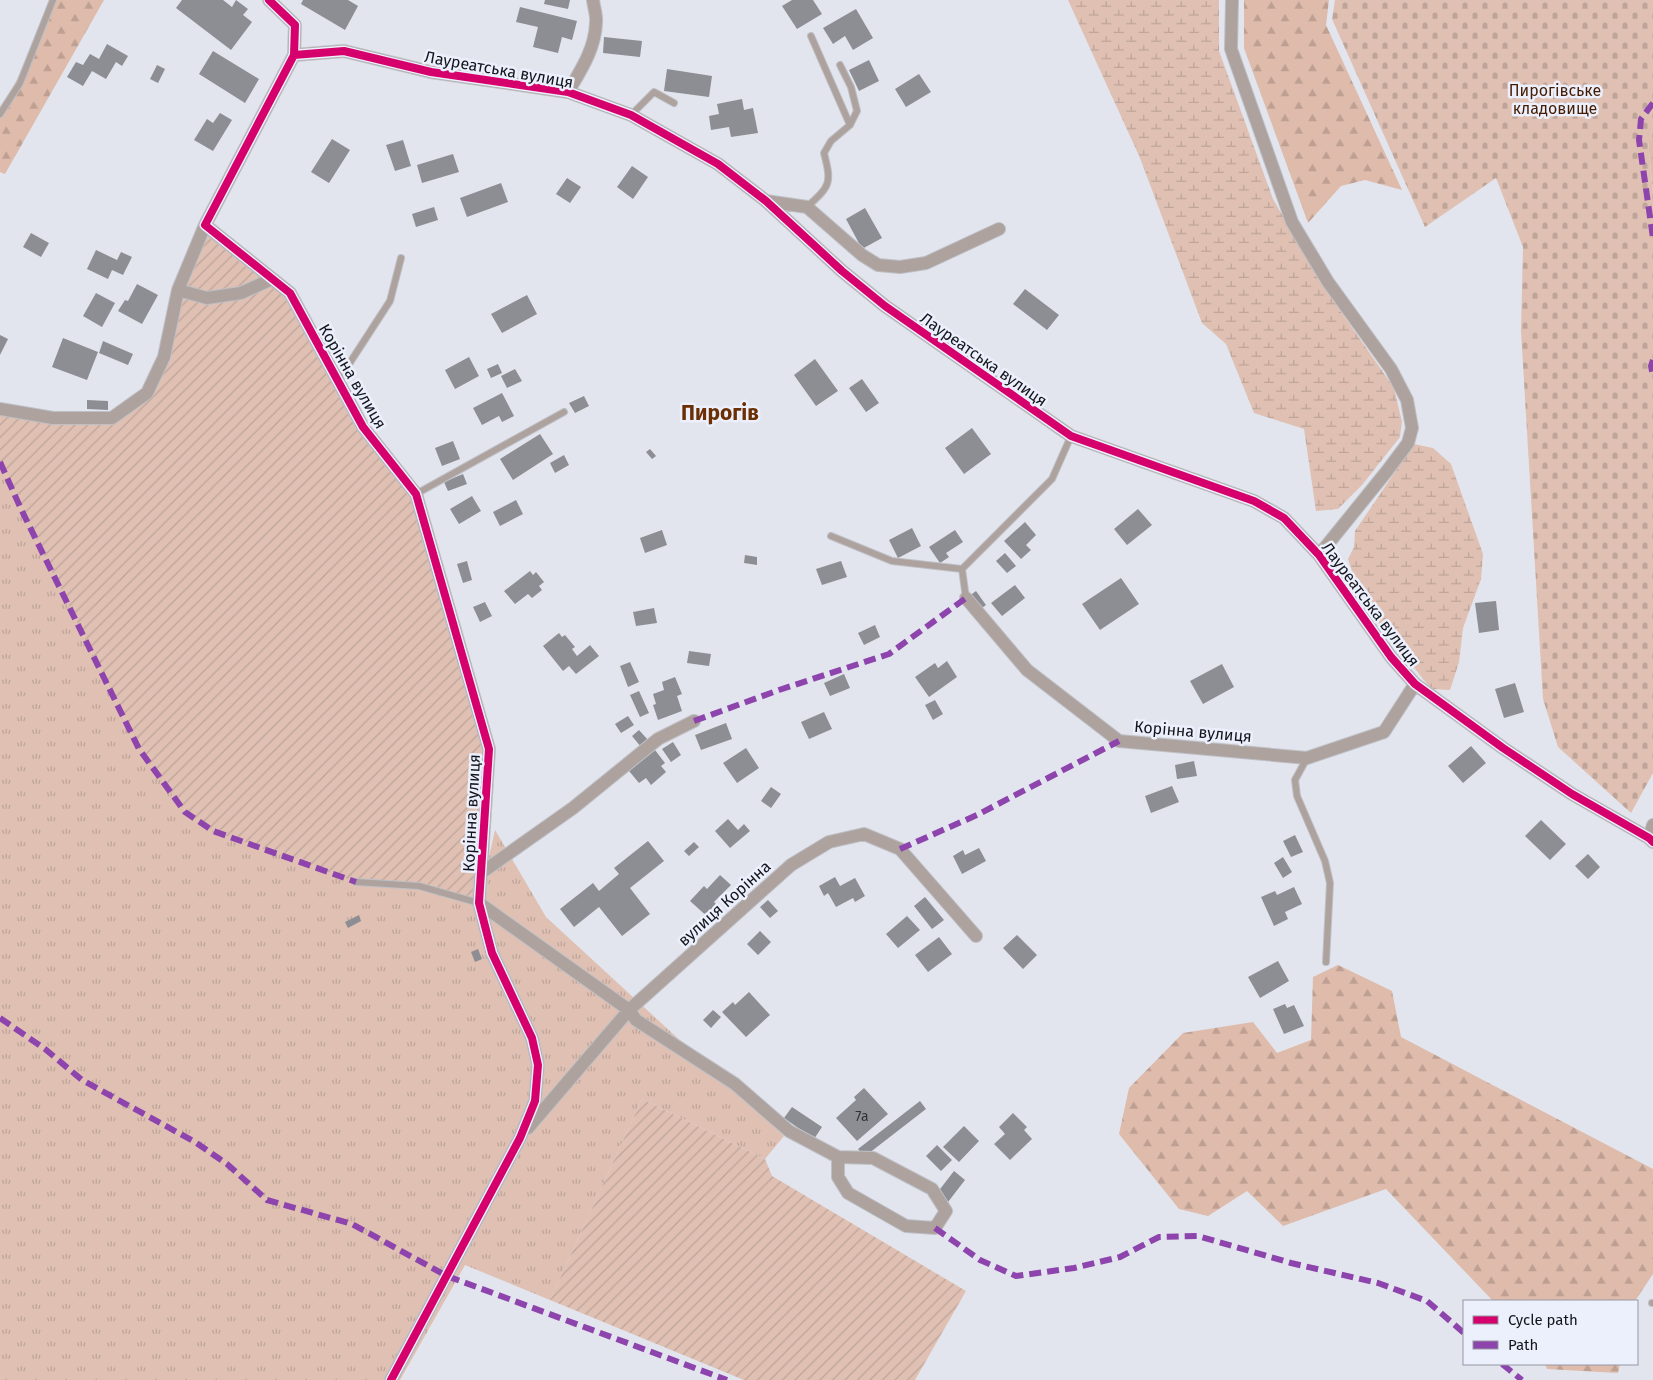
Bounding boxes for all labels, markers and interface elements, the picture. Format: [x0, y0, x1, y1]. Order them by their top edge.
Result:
street label: Лауреатська вулиця [423, 47, 575, 92]
park label: Пирогівське кладовище [1509, 81, 1601, 118]
street label: Лауреатська вулиця [917, 308, 1051, 410]
street label: Корінна вулиця [315, 320, 390, 432]
district label: Пирогів [681, 400, 759, 426]
street label: Лауреатська вулиця [1318, 538, 1423, 670]
street label: Корінна вулиця [1133, 717, 1253, 746]
street label: Корінна вулиця [459, 754, 484, 872]
street label: вулиця Корінна [674, 857, 775, 950]
house number: 7а [855, 1108, 869, 1125]
legend [1463, 1300, 1638, 1365]
text: Cycle path [1508, 1311, 1578, 1329]
text: Path [1508, 1336, 1538, 1354]

